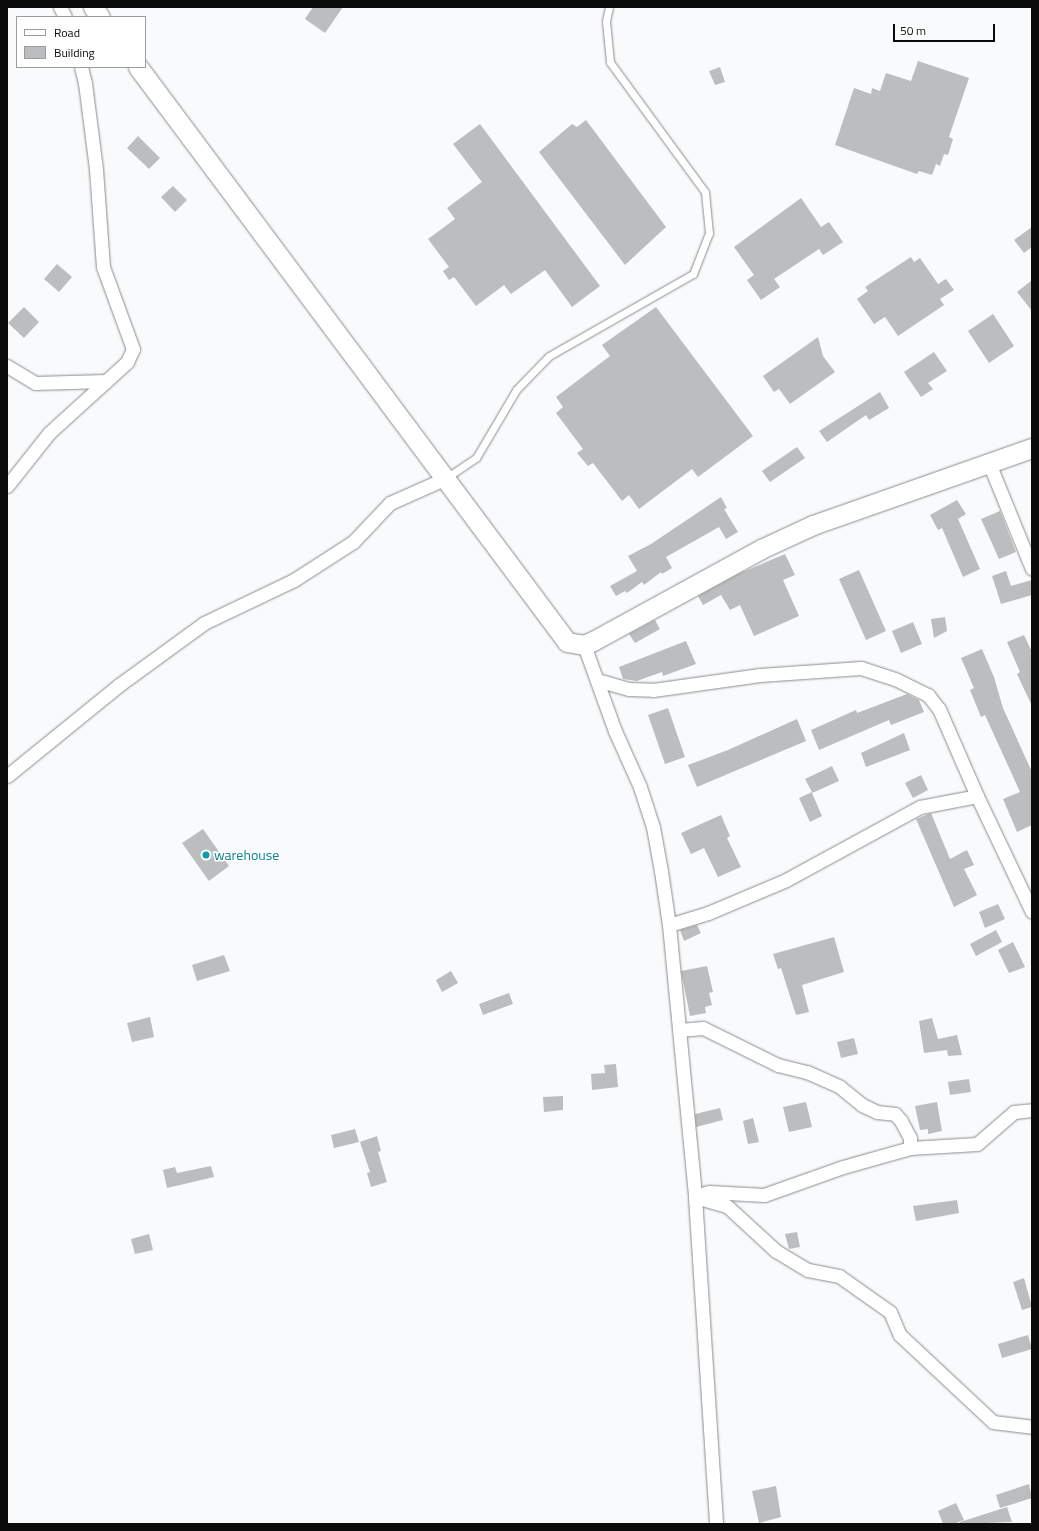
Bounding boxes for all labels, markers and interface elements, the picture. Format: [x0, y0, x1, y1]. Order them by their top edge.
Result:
legend [16, 16, 146, 68]
scale bar [895, 16, 997, 42]
text: 50 m [900, 21, 926, 40]
text: Road [54, 23, 80, 42]
text: Building [54, 43, 95, 62]
place label: warehouse [214, 847, 279, 863]
marker: warehouse [201, 850, 211, 860]

